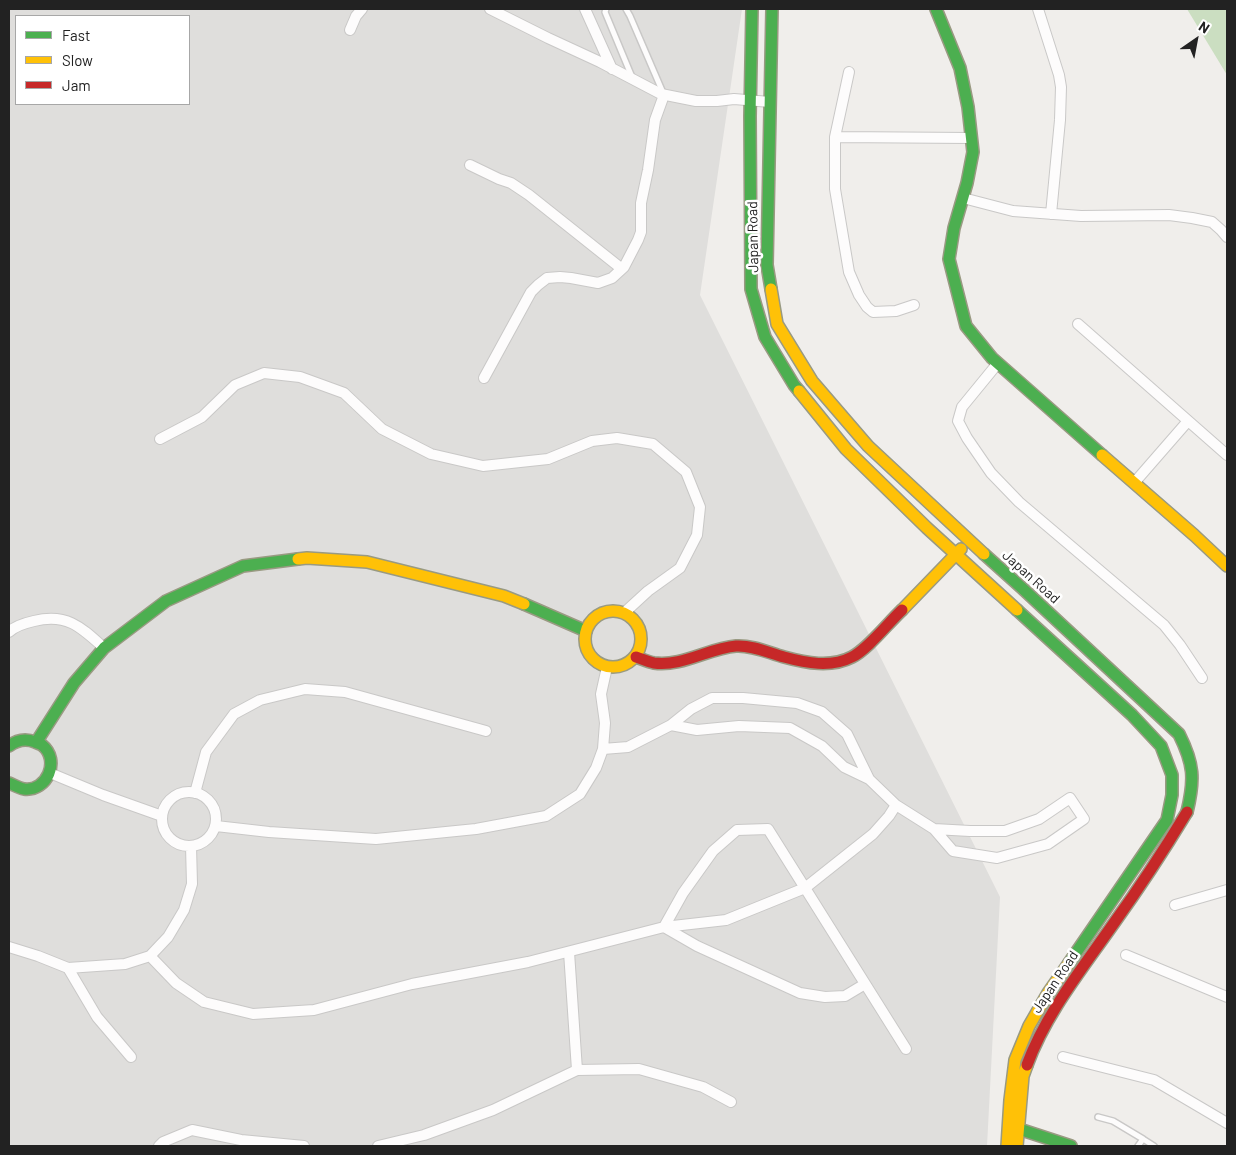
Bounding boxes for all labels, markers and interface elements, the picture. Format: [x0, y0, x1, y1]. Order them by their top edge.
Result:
legend [15, 15, 190, 105]
north arrow [1171, 15, 1221, 65]
text: N [1196, 17, 1213, 37]
text: Fast [62, 26, 90, 44]
text: Slow [62, 51, 93, 69]
text: Jam [62, 76, 91, 94]
street label: Japan Road [744, 201, 762, 273]
street label: Japan Road [999, 547, 1063, 607]
street label: Japan Road [1028, 948, 1082, 1016]

